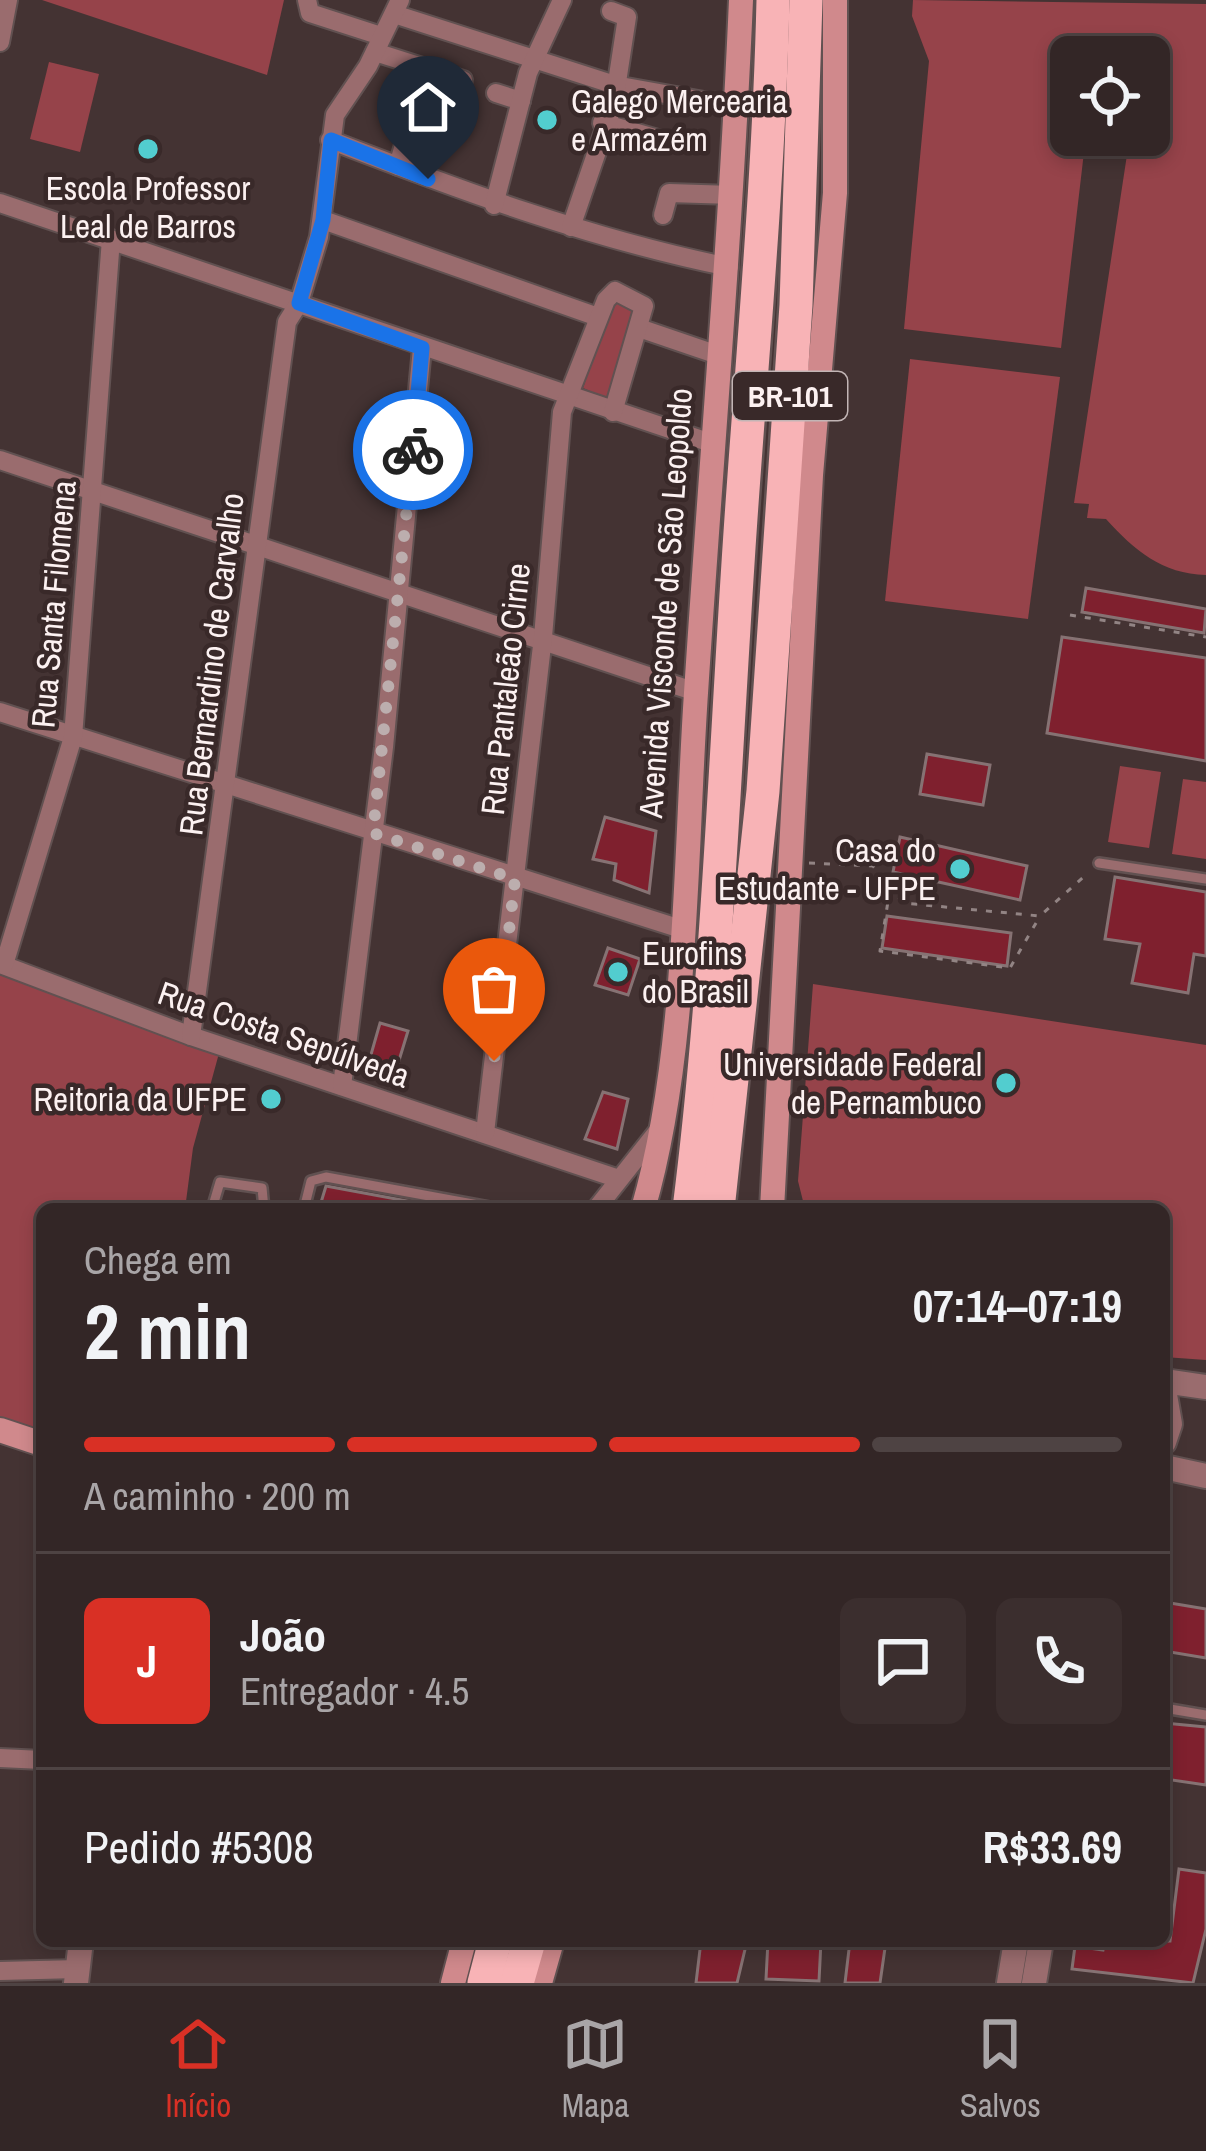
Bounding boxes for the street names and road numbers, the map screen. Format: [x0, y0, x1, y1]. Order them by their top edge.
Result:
road number: BR-101 [733, 372, 847, 420]
street label: Avenida Visconde de São Leopoldo [628, 387, 702, 820]
street label: Rua Santa Filomena [20, 478, 86, 730]
street label: Rua Bernardino de Carvalho [168, 490, 254, 838]
street label: Rua Pantaleão Cirne [470, 561, 540, 817]
street label: Rua Costa Sepúlveda [152, 970, 416, 1098]

